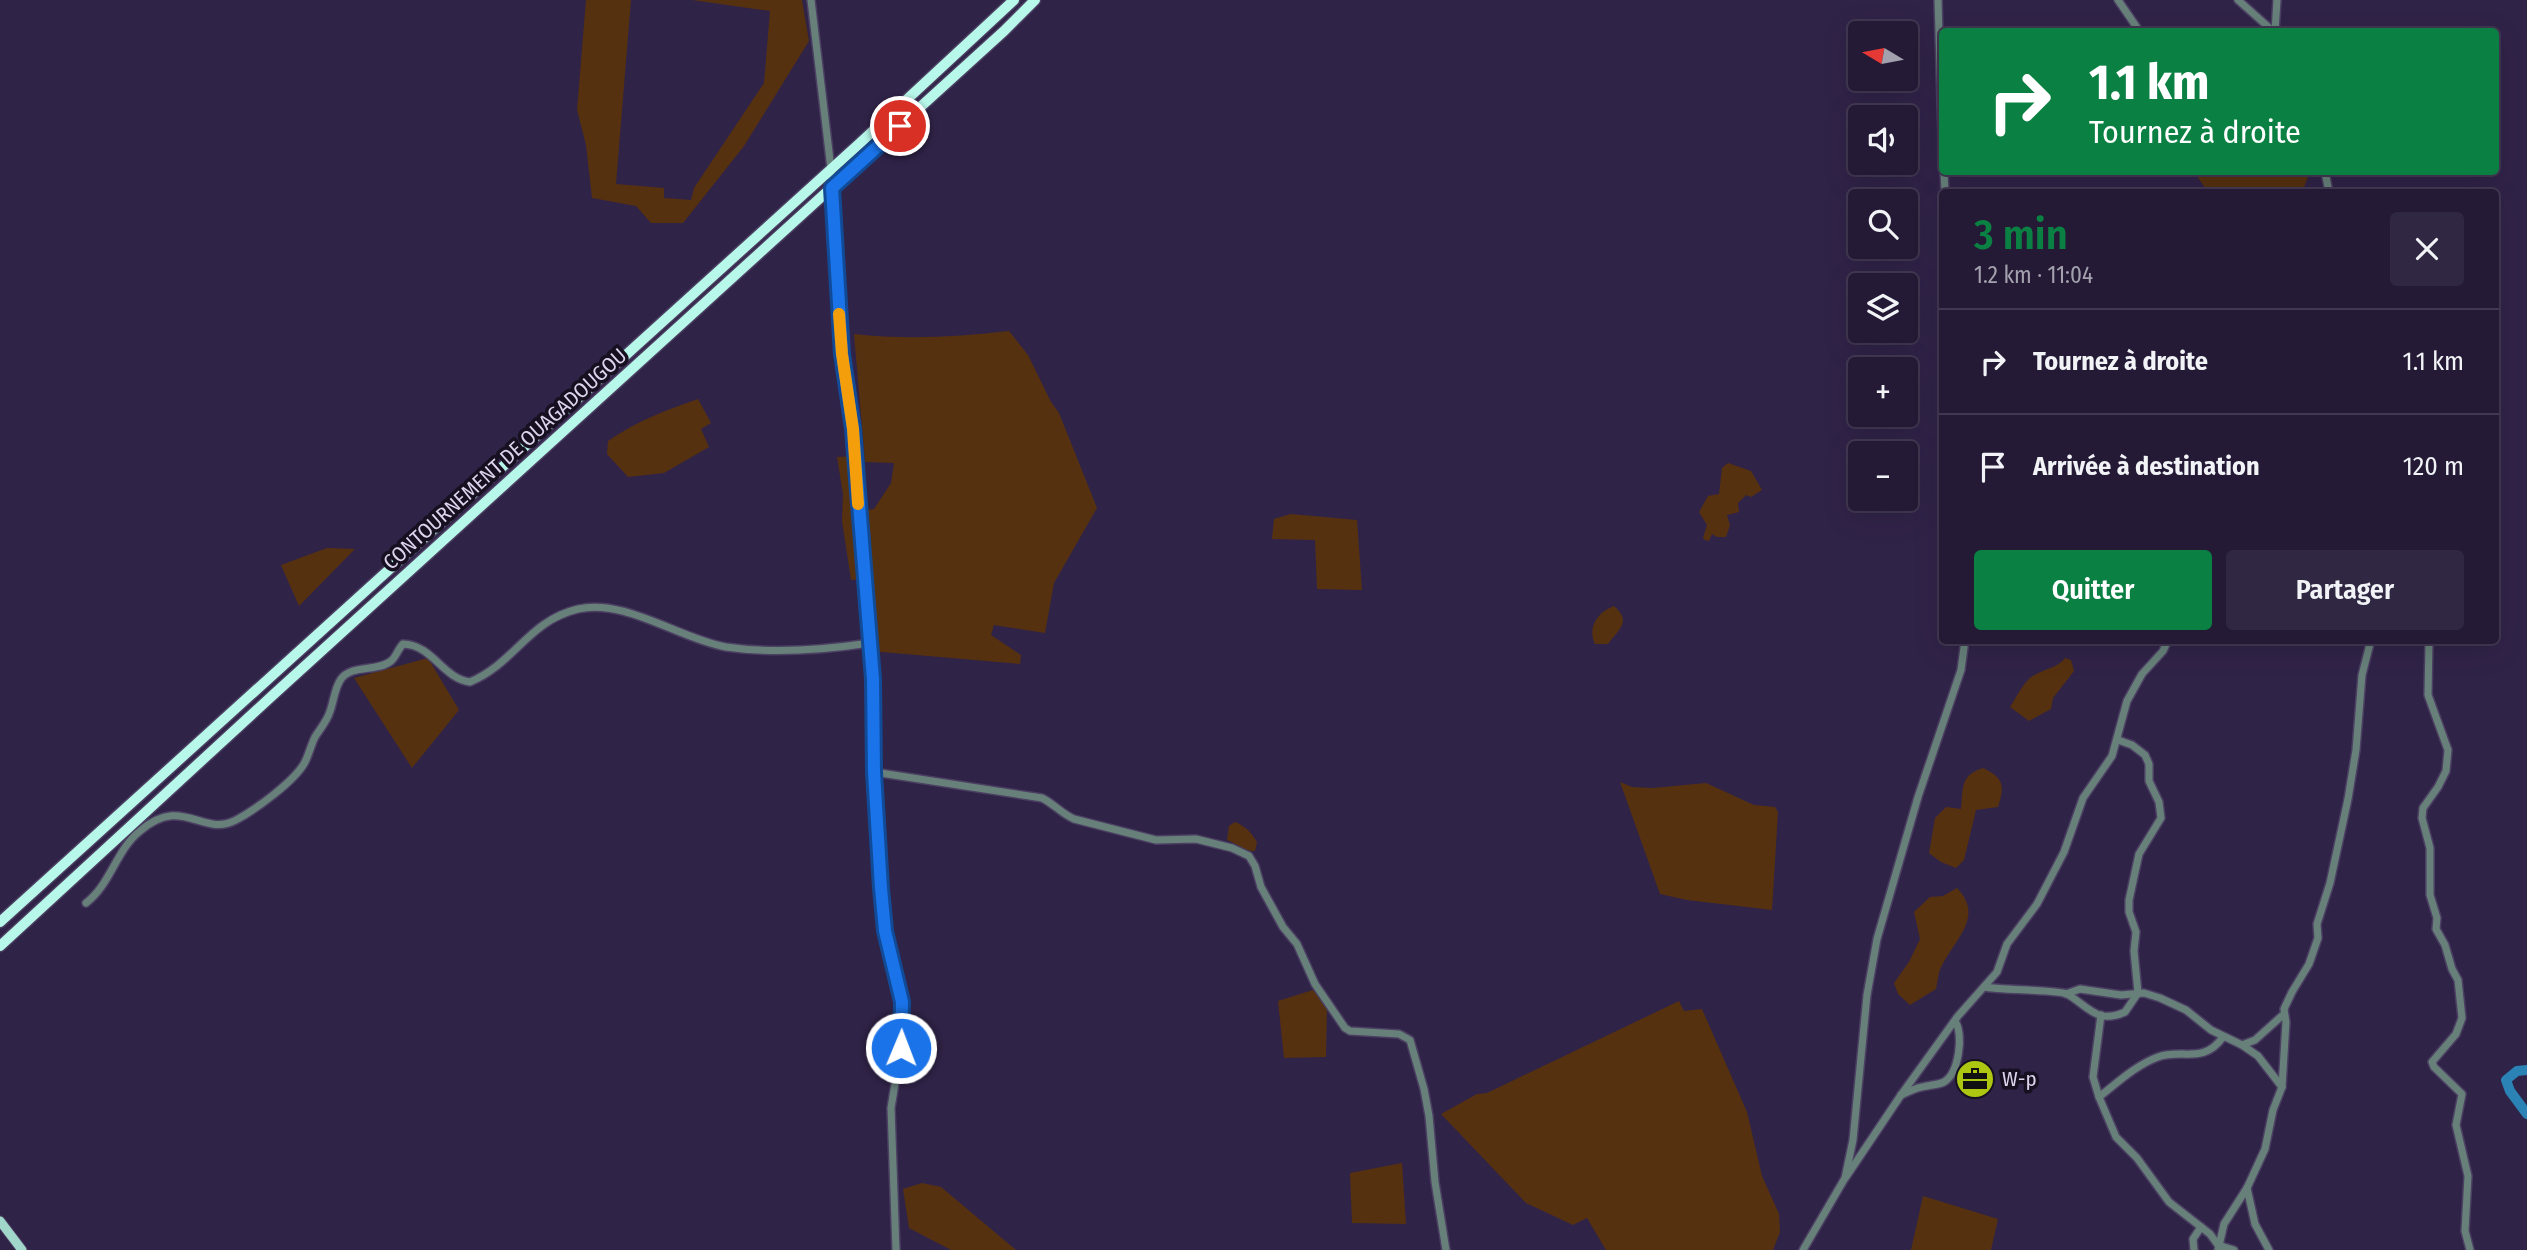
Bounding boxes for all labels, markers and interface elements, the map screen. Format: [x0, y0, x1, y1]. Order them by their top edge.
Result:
north arrow [1848, 21, 1918, 91]
map controls [1848, 21, 1918, 511]
text: 1.1 km [2089, 53, 2209, 112]
icon: right [1974, 56, 2065, 147]
pin [870, 96, 930, 156]
button: sound [1848, 105, 1918, 175]
icon: arrive [881, 107, 919, 145]
text: Tournez à droite [2089, 113, 2301, 151]
button: search [1848, 189, 1918, 259]
text: 3 min [1974, 210, 2068, 260]
button: close [2390, 212, 2464, 286]
text: 1.2 km · 11:04 [1974, 261, 2093, 289]
button: layers [1848, 273, 1918, 343]
street label: CONTOURNEMENT DE OUAGADOUGOU [378, 343, 632, 575]
icon: right [1974, 343, 2012, 381]
text: Tournez à droite [2033, 346, 2208, 377]
text: 1.1 km [2403, 346, 2464, 377]
button: + [1848, 357, 1918, 427]
button: − [1848, 441, 1918, 511]
icon: arrive [1974, 448, 2012, 486]
text: Arrivée à destination [2033, 451, 2260, 482]
text: 120 m [2403, 451, 2464, 482]
button: Quitter [1974, 550, 2212, 630]
button: Partager [2226, 550, 2464, 630]
position arrow [864, 1011, 938, 1085]
office icon: W-p [1954, 1058, 1996, 1100]
place label: W-p [2002, 1066, 2037, 1092]

